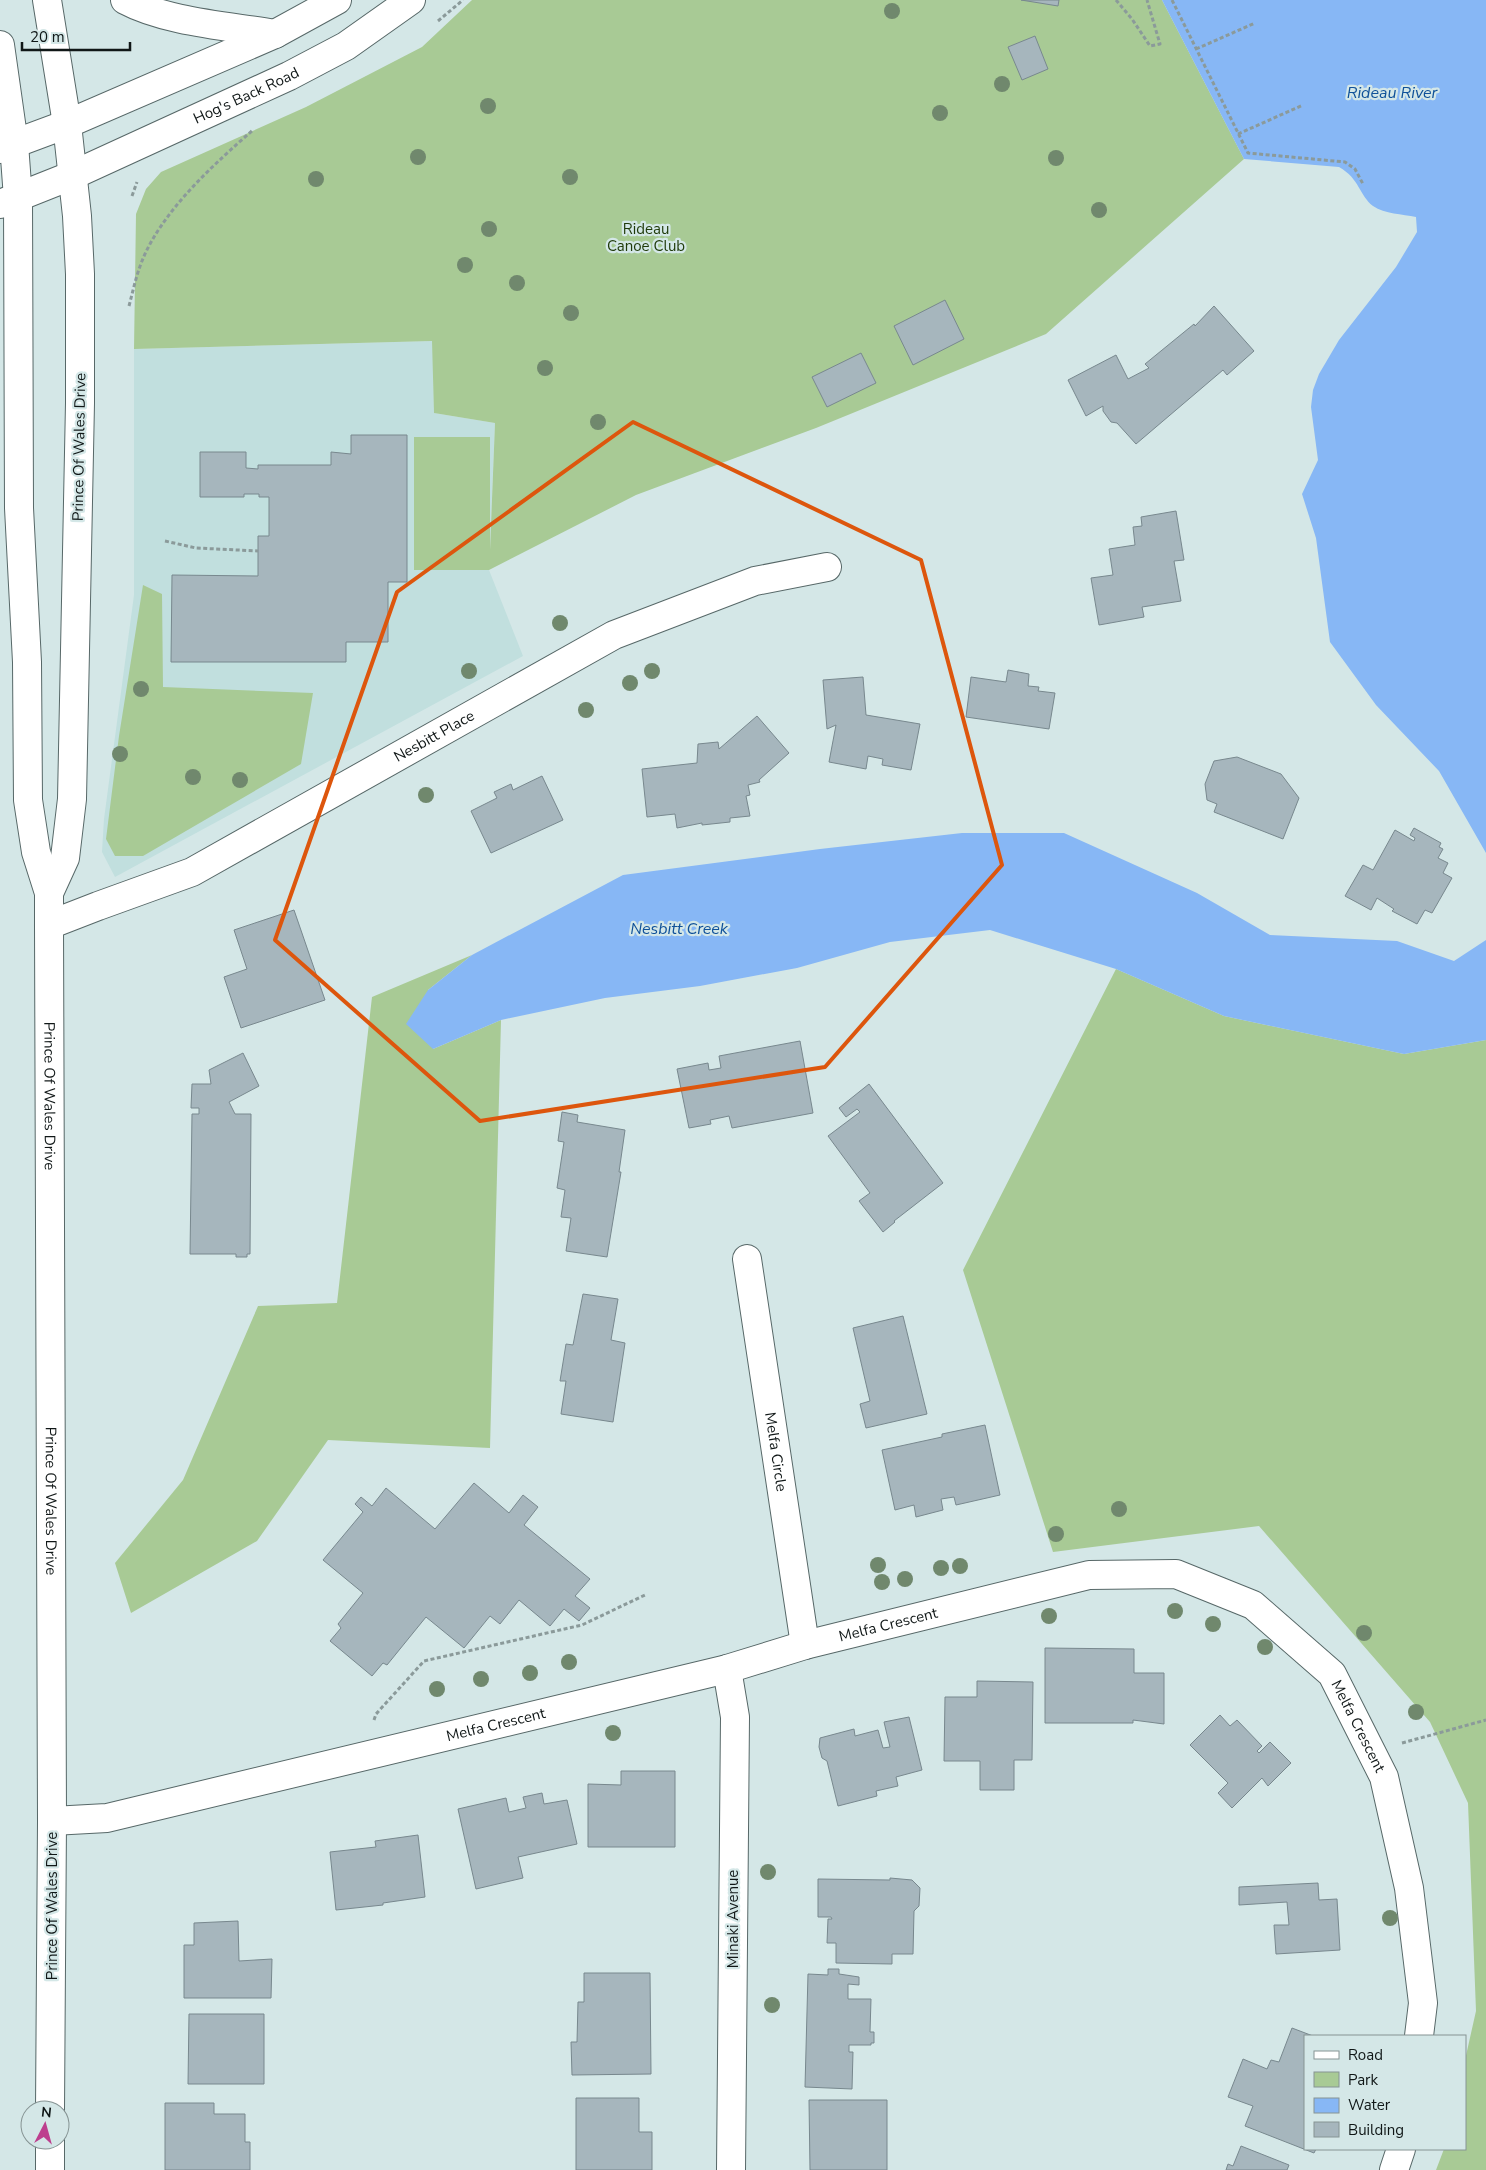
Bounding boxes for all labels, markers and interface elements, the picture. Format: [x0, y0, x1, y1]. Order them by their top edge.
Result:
scale bar [22, 20, 130, 52]
text: 20 m [30, 27, 65, 47]
street label: Hog's Back Road [190, 62, 303, 129]
water label: Rideau River [1347, 82, 1439, 104]
park label: Rideau Canoe Club [607, 219, 685, 256]
street label: Prince Of Wales Drive [68, 373, 90, 521]
street label: Nesbitt Place [390, 706, 478, 767]
water label: Nesbitt Creek [630, 918, 729, 940]
street label: Prince Of Wales Drive [39, 1022, 60, 1170]
street label: Melfa Circle [760, 1411, 792, 1493]
street label: Prince Of Wales Drive [41, 1427, 61, 1575]
street label: Melfa Crescent [837, 1603, 940, 1646]
street label: Melfa Crescent [1327, 1676, 1390, 1776]
street label: Melfa Crescent [444, 1703, 548, 1746]
street label: Prince Of Wales Drive [42, 1832, 62, 1980]
street label: Minaki Avenue [723, 1870, 743, 1968]
legend [1304, 2035, 1466, 2150]
text: Road [1348, 2045, 1383, 2065]
text: Park [1348, 2070, 1378, 2090]
text: Water [1348, 2095, 1391, 2115]
north arrow [20, 2100, 70, 2150]
text: N [40, 2103, 53, 2123]
text: Building [1348, 2120, 1404, 2140]

